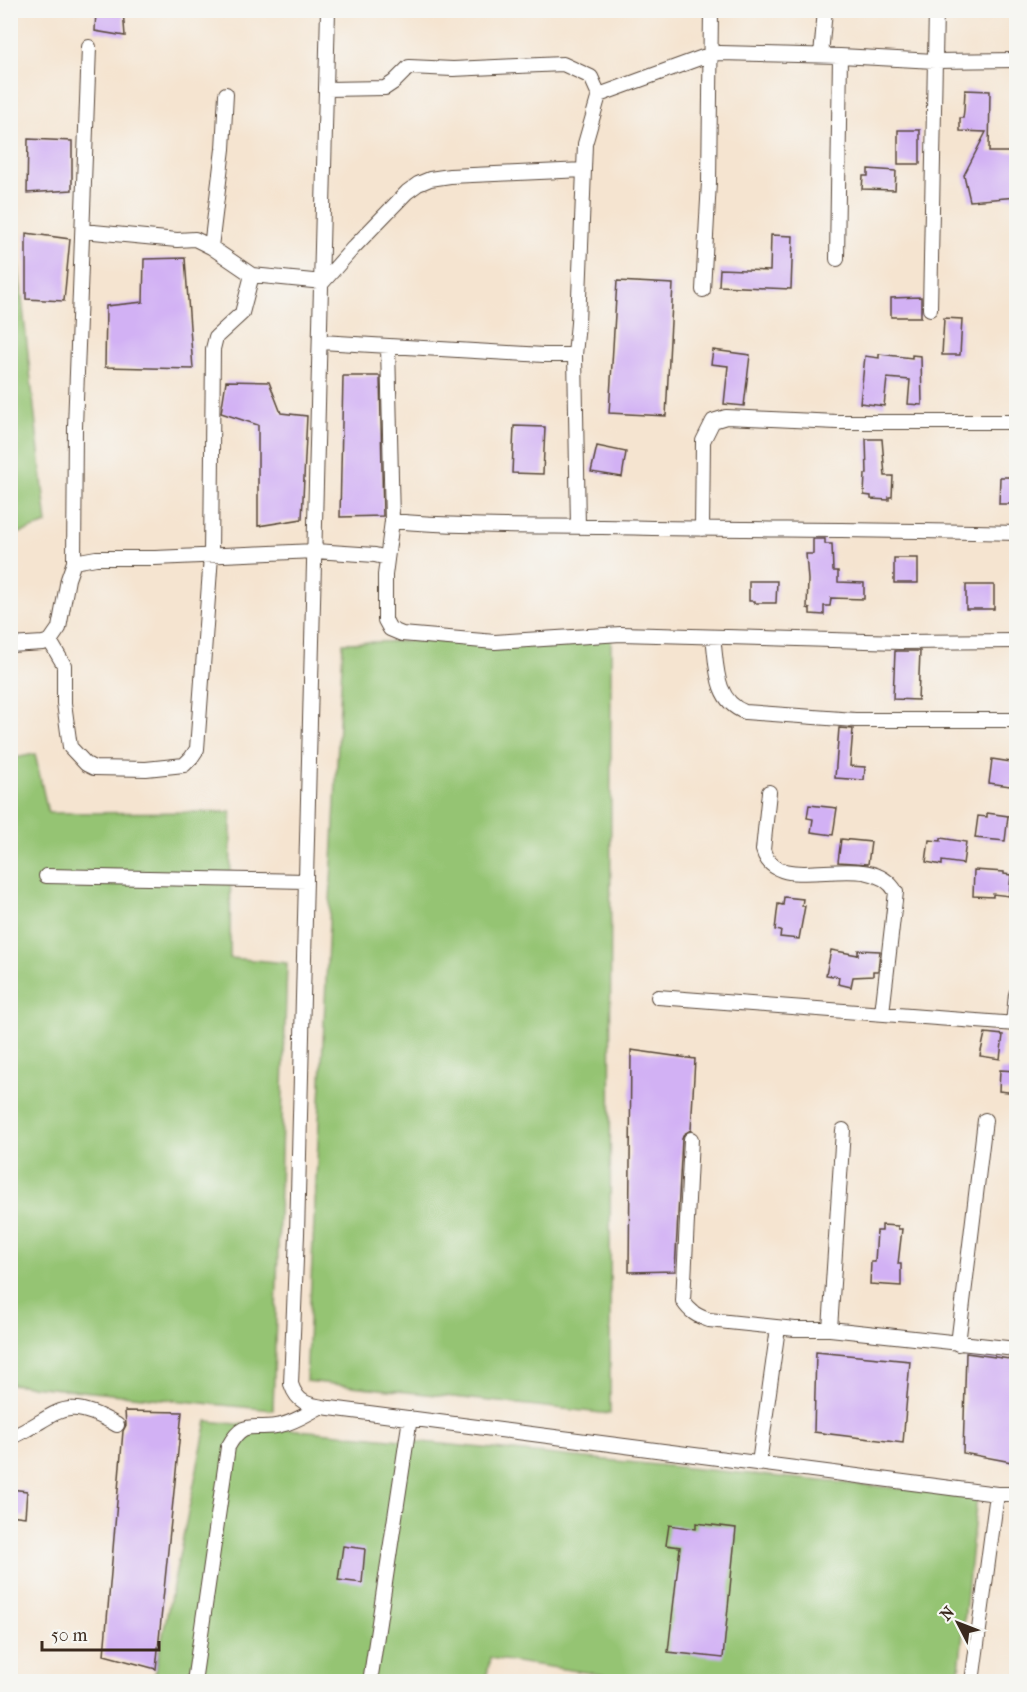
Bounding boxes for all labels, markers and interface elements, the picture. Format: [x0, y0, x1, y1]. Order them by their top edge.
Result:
north arrow [928, 1593, 988, 1653]
text: N [936, 1602, 959, 1624]
scale bar [42, 1614, 159, 1652]
text: 50 m [51, 1625, 88, 1646]

